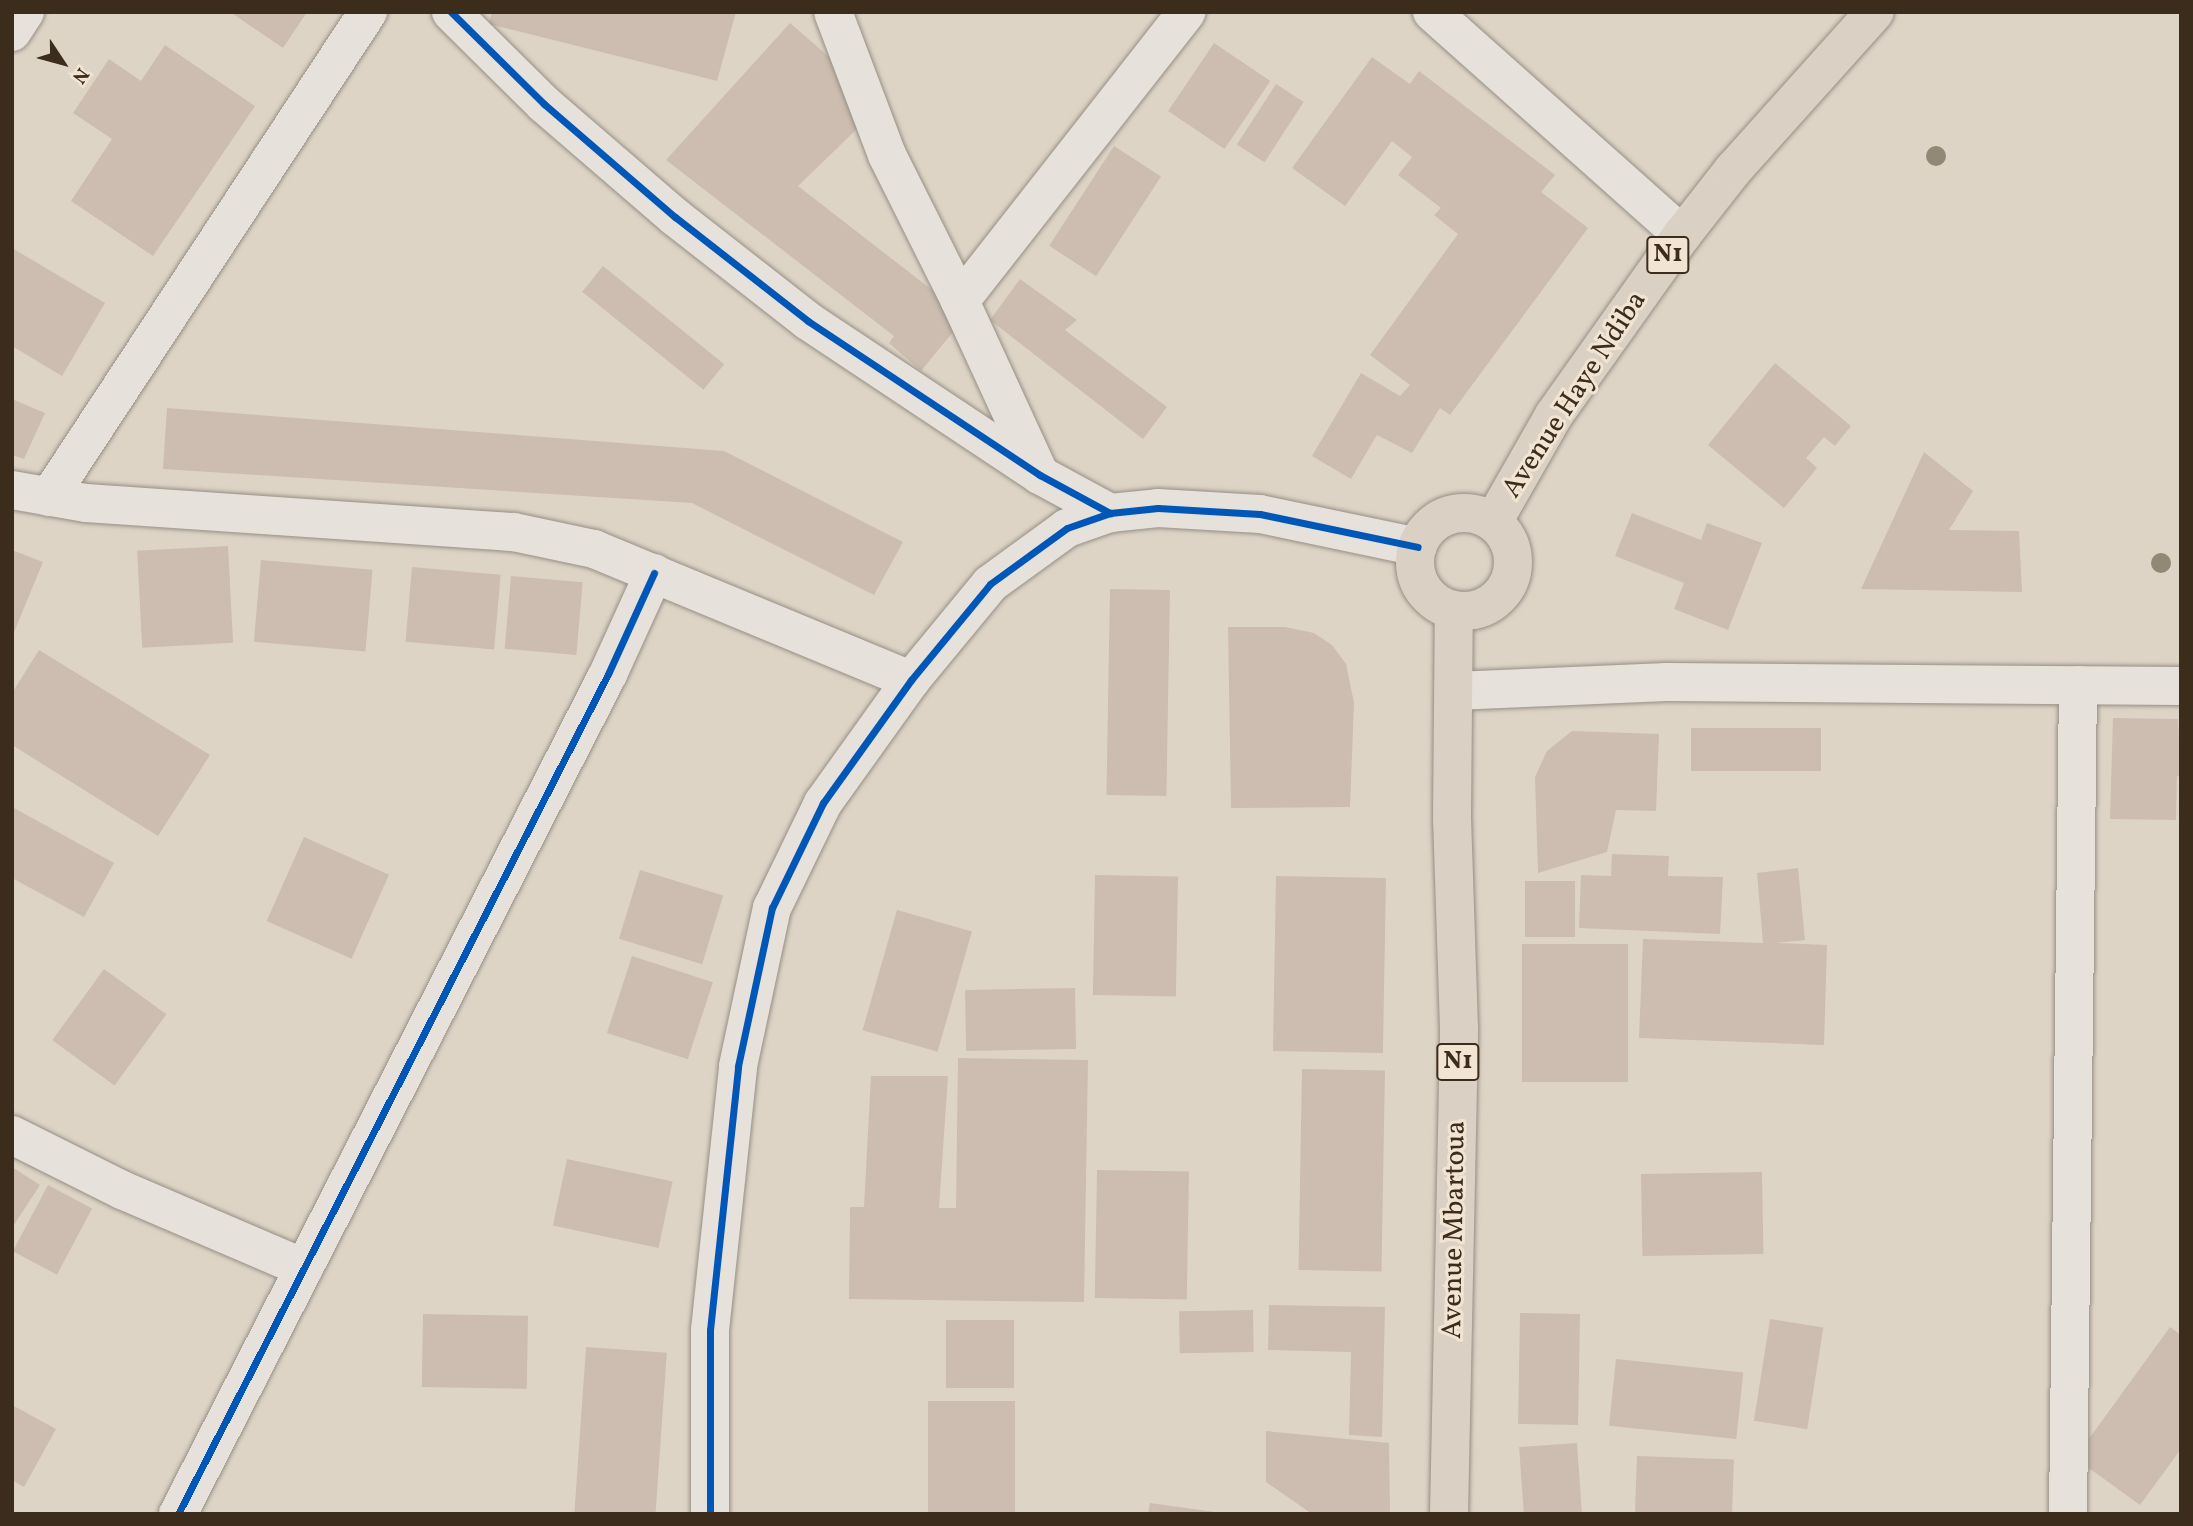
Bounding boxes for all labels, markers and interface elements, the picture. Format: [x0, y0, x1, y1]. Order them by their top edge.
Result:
north arrow [28, 28, 98, 98]
text: N [65, 62, 95, 89]
road number: N1 [1645, 232, 1691, 278]
street label: Avenue Haye Ndiba [1496, 285, 1654, 505]
road number: N1 [1435, 1040, 1481, 1084]
street label: Avenue Mbartoua [1436, 1121, 1474, 1339]

